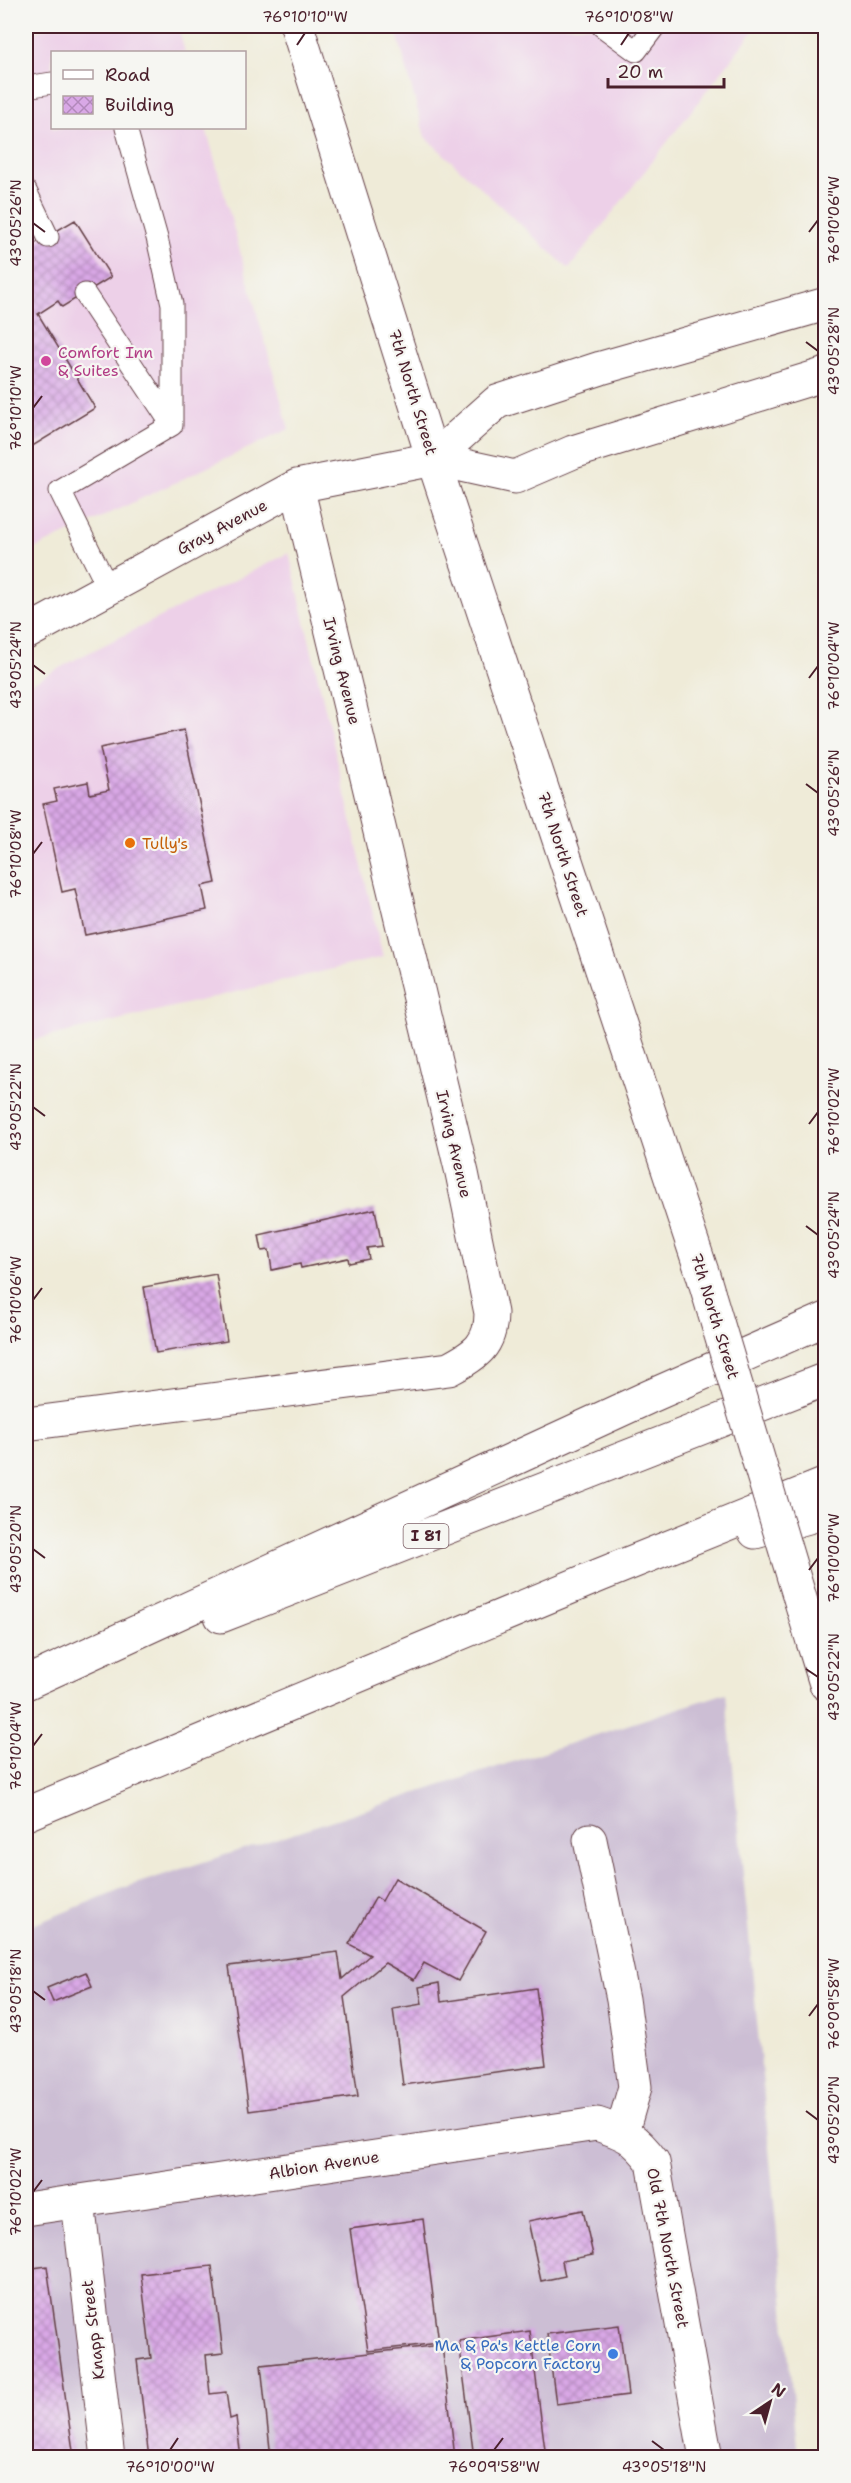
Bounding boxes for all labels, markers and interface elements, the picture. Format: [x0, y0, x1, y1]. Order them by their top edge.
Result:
text: 76°10'10"W [262, 7, 348, 27]
text: 76°10'08"W [584, 7, 674, 27]
legend [51, 51, 246, 129]
scale bar [608, 51, 724, 89]
text: 20 m [617, 60, 663, 84]
text: Road [105, 63, 150, 87]
text: Building [105, 93, 174, 117]
text: 76°10'06"W [824, 176, 844, 264]
text: 43°05'26"N [6, 179, 26, 267]
text: 43°05'28"N [824, 307, 844, 395]
street label: 7th North Street [384, 326, 442, 458]
place label: Comfort Inn & Suites [58, 342, 153, 381]
marker: Comfort Inn & Suites [39, 354, 53, 368]
text: 76°10'10"W [6, 365, 26, 451]
street label: Gray Avenue [173, 494, 271, 560]
street label: Irving Avenue [319, 615, 365, 727]
text: 43°05'24"N [6, 621, 26, 709]
text: 76°10'04"W [824, 621, 844, 711]
text: 43°05'26"N [824, 749, 844, 837]
street label: 7th North Street [533, 788, 593, 920]
text: 76°10'08"W [6, 809, 26, 899]
place label: Tully's [142, 833, 188, 854]
marker: Tully's [123, 836, 137, 850]
text: 43°05'22"N [6, 1063, 26, 1151]
text: 76°10'02"W [824, 1068, 844, 1156]
street label: Irving Avenue [431, 1088, 477, 1200]
text: 43°05'24"N [824, 1191, 844, 1279]
street label: 7th North Street [686, 1250, 744, 1382]
text: 76°10'06"W [6, 1256, 26, 1344]
text: 43°05'20"N [6, 1505, 26, 1593]
text: 76°10'00"W [824, 1513, 844, 1603]
road number: I 81 [404, 1524, 448, 1548]
text: 43°05'22"N [824, 1633, 844, 1721]
text: 76°10'04"W [6, 1701, 26, 1791]
text: 43°05'18"N [6, 1949, 26, 2033]
text: 76°09'58"W [824, 1958, 844, 2050]
text: 43°05'20"N [824, 2076, 844, 2164]
street label: Albion Avenue [267, 2146, 381, 2184]
text: 76°10'02"W [6, 2148, 26, 2236]
street label: Old 7th North Street [642, 2166, 694, 2330]
street label: Knapp Street [76, 2279, 110, 2381]
place label: Ma & Pa's Kettle Corn & Popcorn Factory [434, 2335, 601, 2374]
marker: Ma & Pa's Kettle Corn & Popcorn Factory [606, 2347, 620, 2361]
north arrow [740, 2372, 800, 2432]
text: N [767, 2378, 790, 2402]
text: 76°10'00"W [125, 2457, 215, 2477]
text: 76°09'58"W [448, 2457, 540, 2477]
text: 43°05'18"N [622, 2457, 706, 2477]

